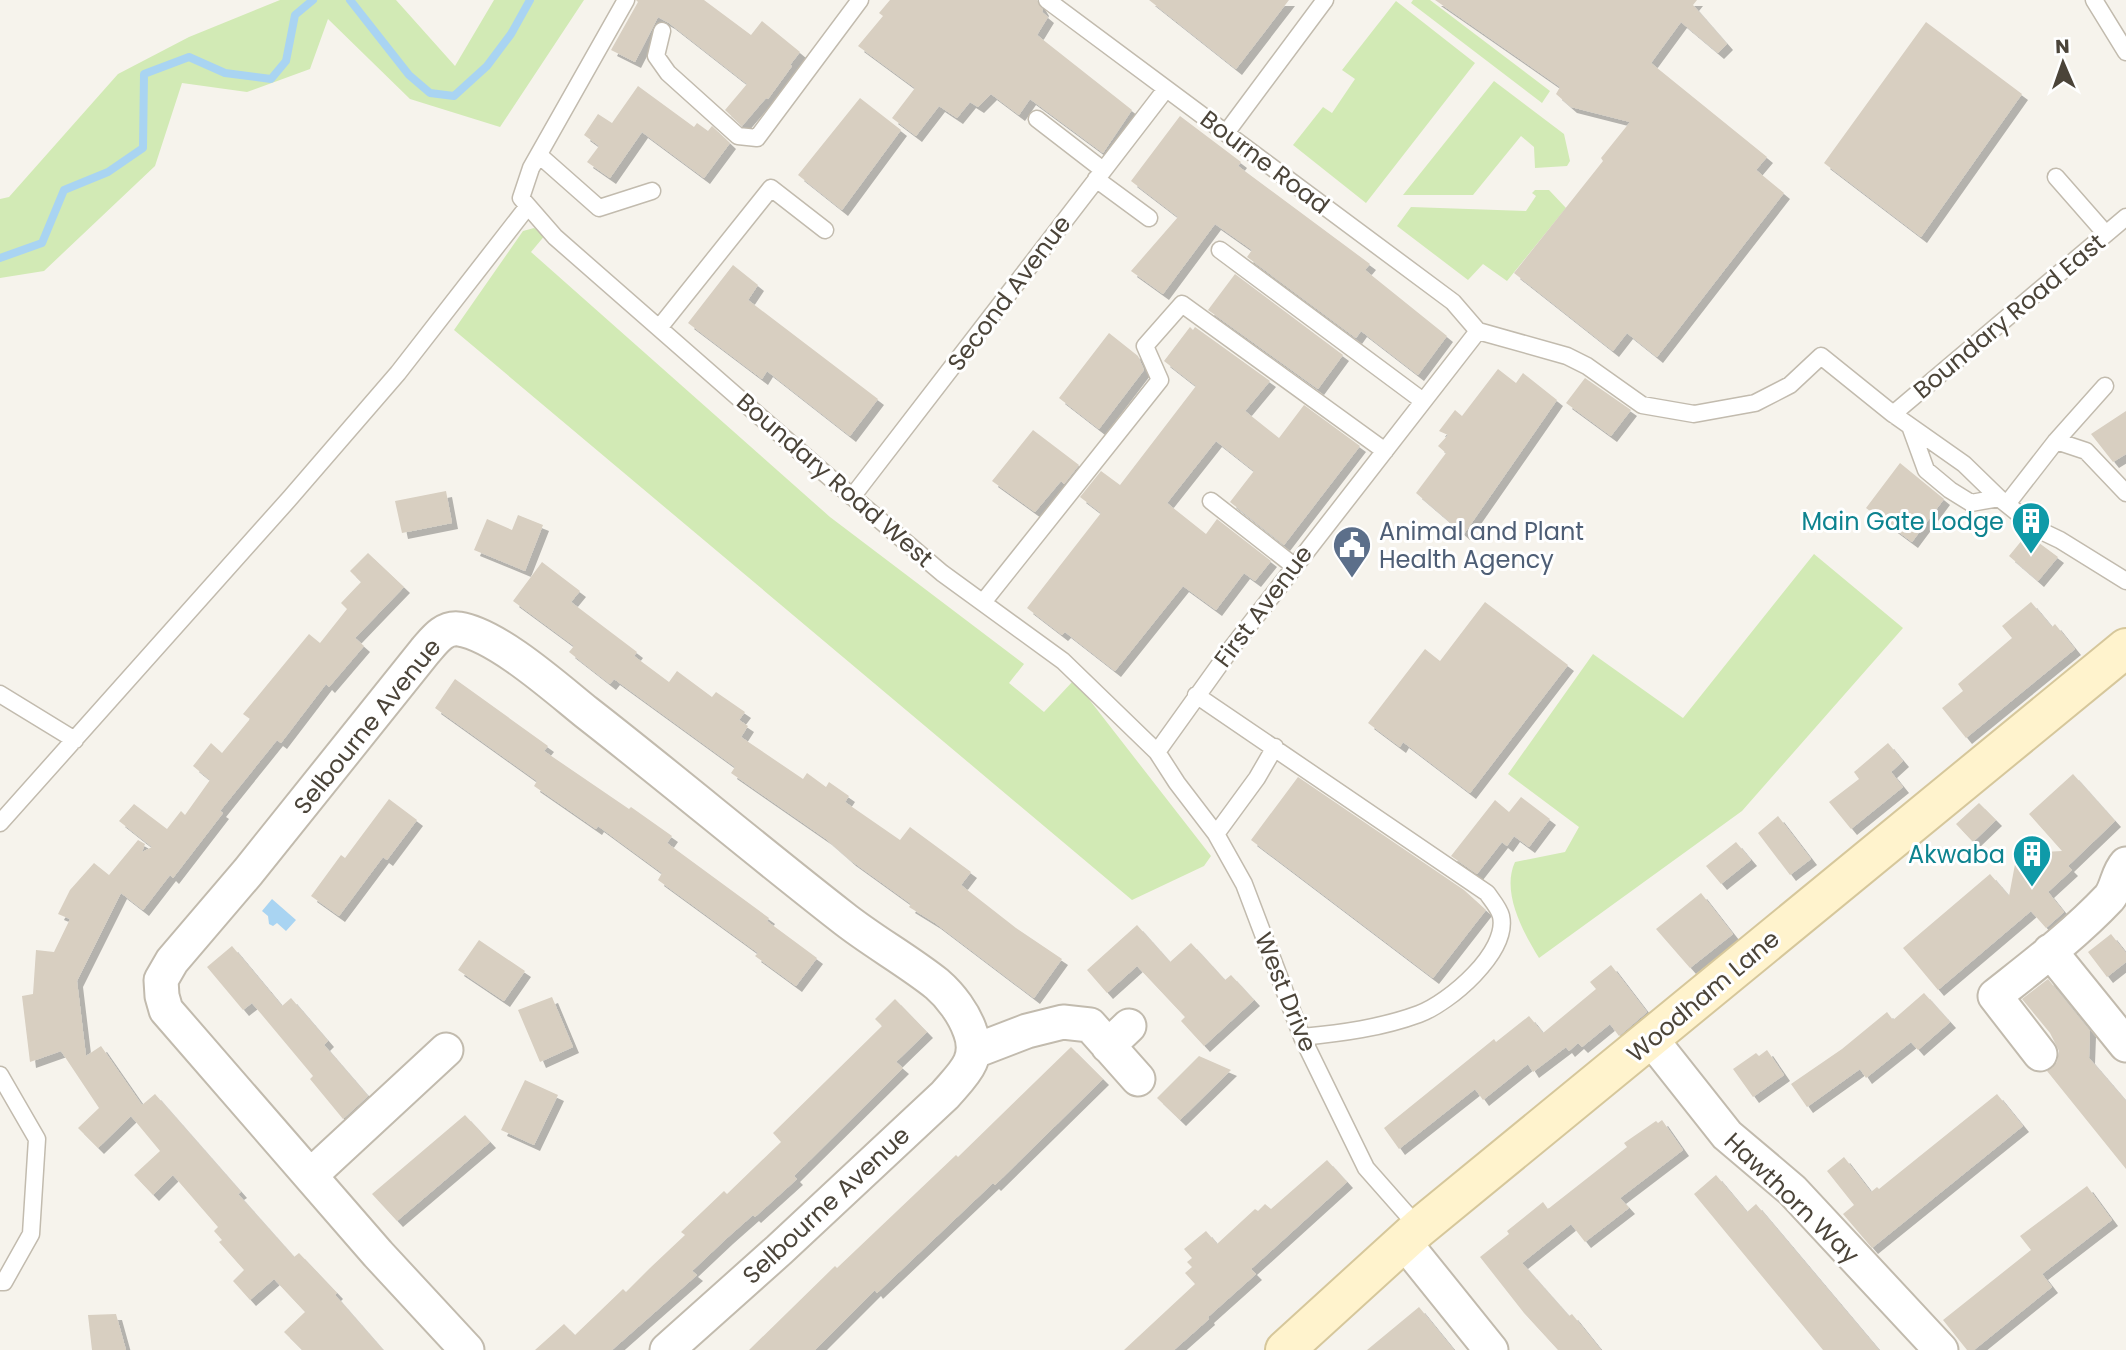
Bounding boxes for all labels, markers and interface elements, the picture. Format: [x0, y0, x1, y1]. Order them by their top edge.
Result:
north arrow [2028, 28, 2098, 98]
text: N [2055, 33, 2070, 60]
street label: Bourne Road [1194, 103, 1336, 221]
street label: Second Avenue [940, 208, 1078, 378]
street label: Boundary Road East [1906, 226, 2112, 406]
street label: Boundary Road West [730, 385, 940, 575]
building icon: Main Gate Lodge [2010, 500, 2052, 555]
place label: Main Gate Lodge [1801, 505, 2004, 538]
place label: Animal and Plant Health Agency [1379, 515, 1584, 576]
public building icon: Animal and Plant Health Agency [1331, 524, 1373, 579]
street label: First Avenue [1206, 538, 1320, 674]
street label: Selbourne Avenue [286, 631, 448, 821]
building icon: Akwaba [2011, 833, 2053, 888]
place label: Akwaba [1908, 838, 2005, 871]
street label: Woodham Lane [1620, 922, 1786, 1070]
street label: West Drive [1247, 927, 1325, 1057]
street label: Selbourne Avenue [735, 1119, 917, 1291]
street label: Hawthorn Way [1717, 1125, 1867, 1271]

